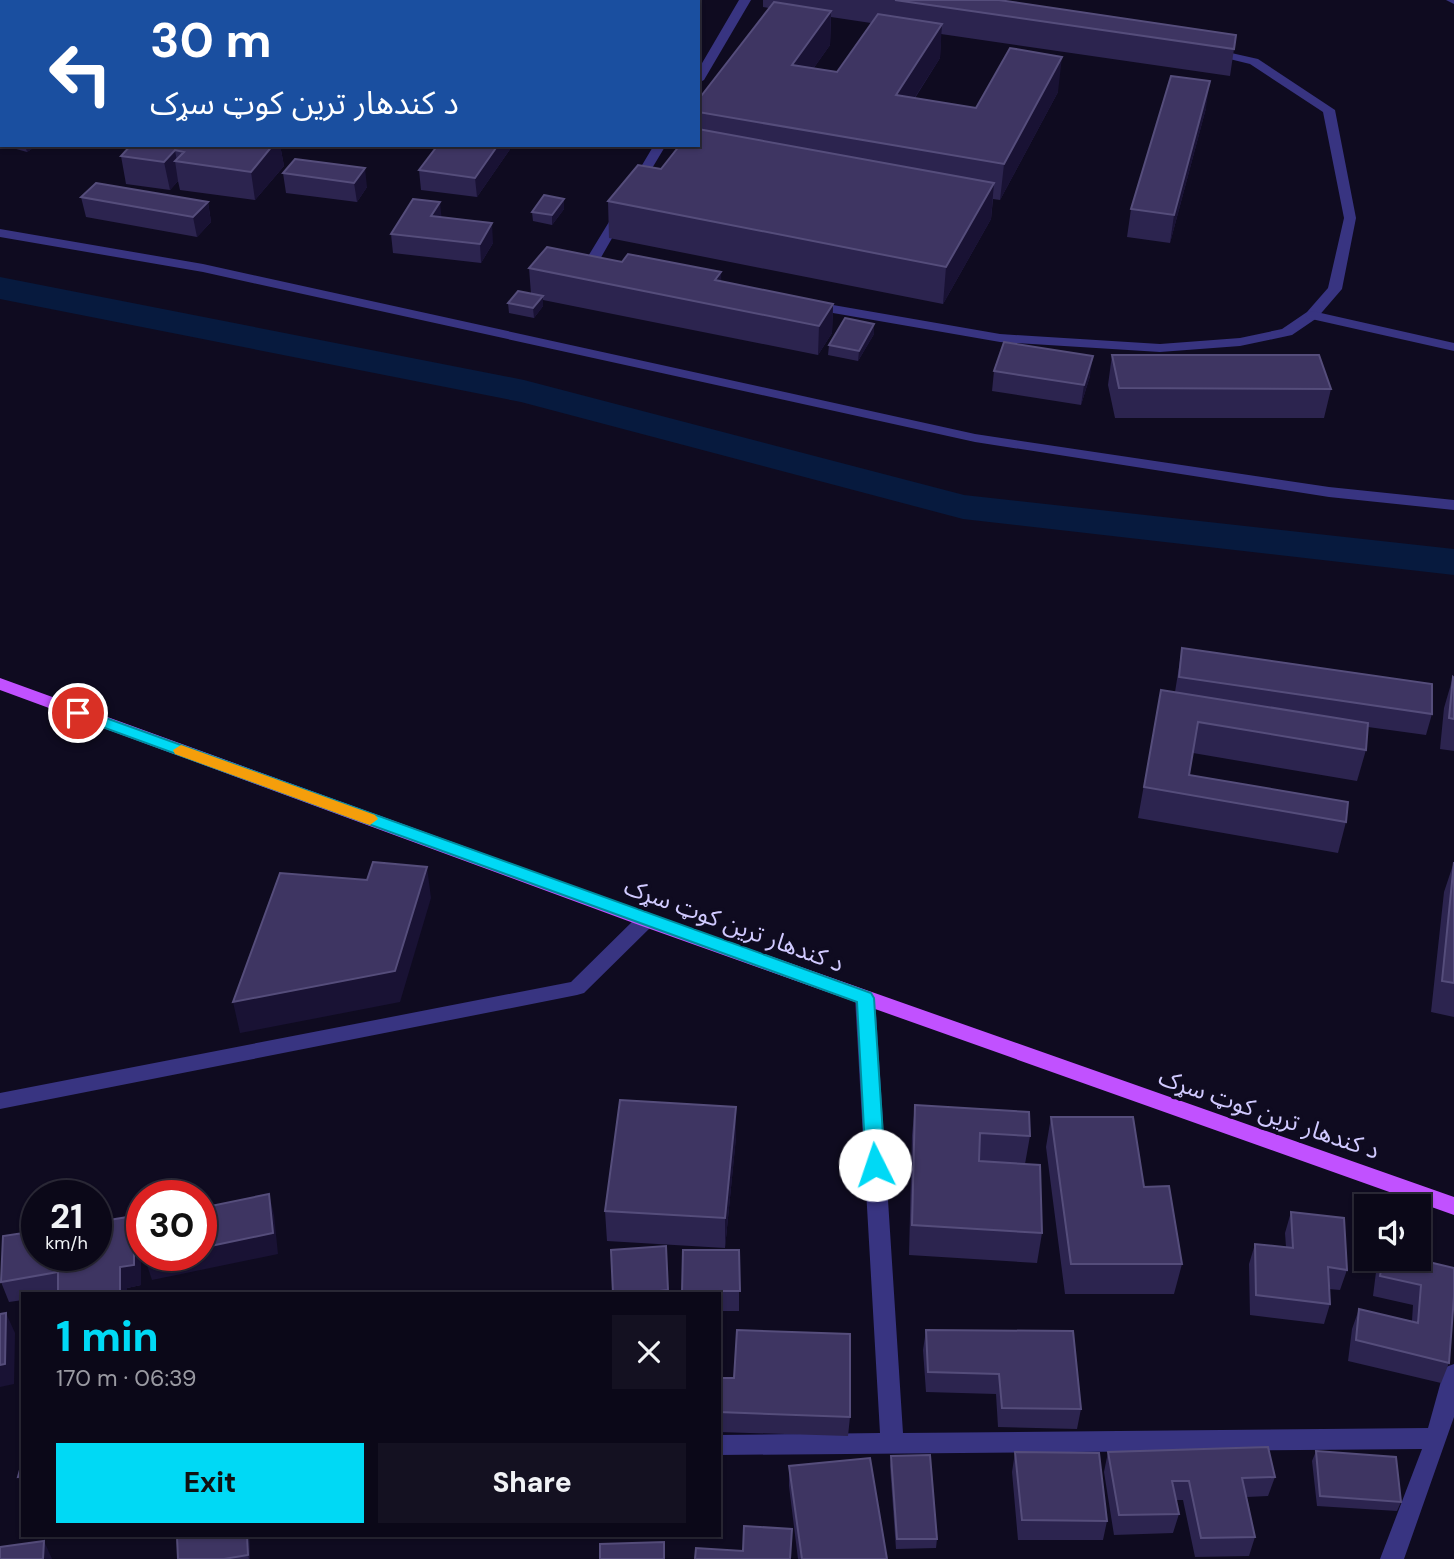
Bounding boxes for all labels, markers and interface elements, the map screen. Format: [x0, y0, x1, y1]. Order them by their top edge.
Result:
text: 30 m [150, 8, 272, 72]
icon: left [35, 28, 126, 119]
text: د کندهار ترين کوټ سړک [150, 82, 459, 124]
pin [48, 683, 108, 743]
icon: arrive [59, 694, 97, 732]
street label: د کندهار ترين کوټ سړک [620, 870, 848, 979]
street label: د کندهار ترين کوټ سړک [1155, 1061, 1384, 1166]
position arrow [838, 1128, 912, 1202]
speed limit sign: 30 [126, 1180, 217, 1271]
text: 21 [50, 1193, 83, 1239]
map controls [1354, 1194, 1431, 1271]
button: sound [1354, 1194, 1431, 1271]
text: km/h [45, 1231, 88, 1255]
text: 1 min [56, 1309, 159, 1364]
button: close [612, 1315, 686, 1389]
text: 170 m · 06:39 [56, 1363, 196, 1393]
button: Exit [56, 1443, 364, 1523]
button: Share [378, 1443, 686, 1523]

